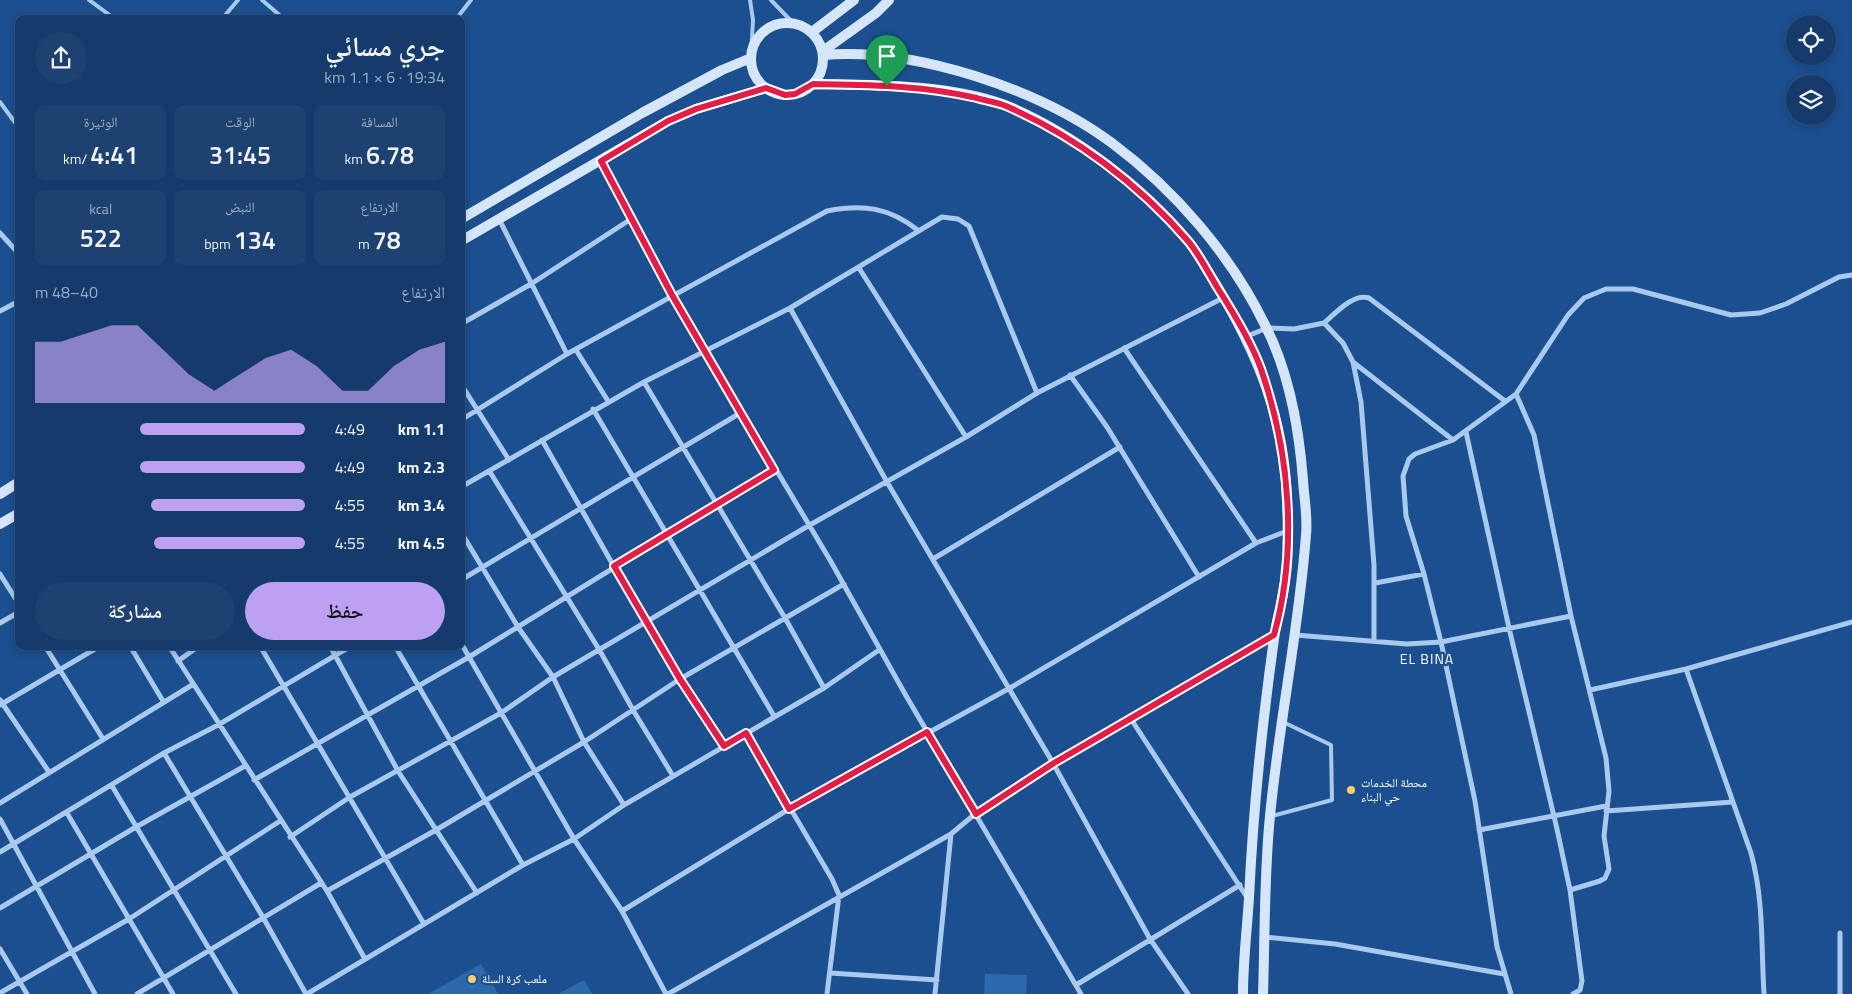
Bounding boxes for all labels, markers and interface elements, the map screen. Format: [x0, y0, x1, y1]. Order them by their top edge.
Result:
map controls [1786, 15, 1836, 125]
button: locate [1786, 15, 1836, 65]
text: جري مسائي [325, 24, 445, 67]
button: share [35, 32, 87, 84]
pin [866, 35, 908, 86]
icon: arrive [873, 42, 901, 70]
text: 19:34 · 6 × 1.1 km [324, 65, 445, 89]
button: layers [1786, 75, 1836, 125]
text: الوتيرة [84, 111, 118, 132]
text: الوقت [225, 111, 255, 132]
text: المسافة [361, 111, 398, 132]
text: 4:41 [90, 136, 138, 174]
text: 31:45 [209, 136, 271, 174]
text: 6.78 [366, 136, 414, 174]
text: /km [63, 148, 90, 169]
text: km [345, 148, 366, 169]
text: النبض [225, 196, 255, 217]
text: الارتفاع [360, 196, 398, 217]
text: kcal [89, 198, 112, 219]
text: 522 [80, 219, 122, 257]
text: 134 [234, 221, 276, 259]
text: 78 [373, 221, 401, 259]
text: bpm [204, 233, 234, 254]
text: m [358, 233, 373, 254]
text: 40–48 m [35, 280, 98, 304]
text: الارتفاع [401, 280, 445, 304]
text: 4:49 [335, 417, 365, 441]
text: 1.1 km [398, 417, 445, 441]
text: 4:49 [335, 455, 365, 479]
text: 2.3 km [398, 455, 445, 479]
text: 4:55 [335, 493, 365, 517]
text: 3.4 km [398, 493, 445, 517]
text: 4:55 [335, 531, 365, 555]
text: 4.5 km [398, 531, 445, 555]
button: مشاركة [35, 582, 235, 640]
button: حفظ [245, 582, 445, 640]
district label: EL BINA [1400, 648, 1454, 669]
place label: محطة الخدمات حي البناء [1361, 773, 1427, 807]
marker: محطة الخدمات حي البناء [1345, 784, 1357, 796]
place label: ملعب كرة السلة [482, 969, 547, 988]
marker: ملعب كرة السلة [466, 973, 478, 985]

